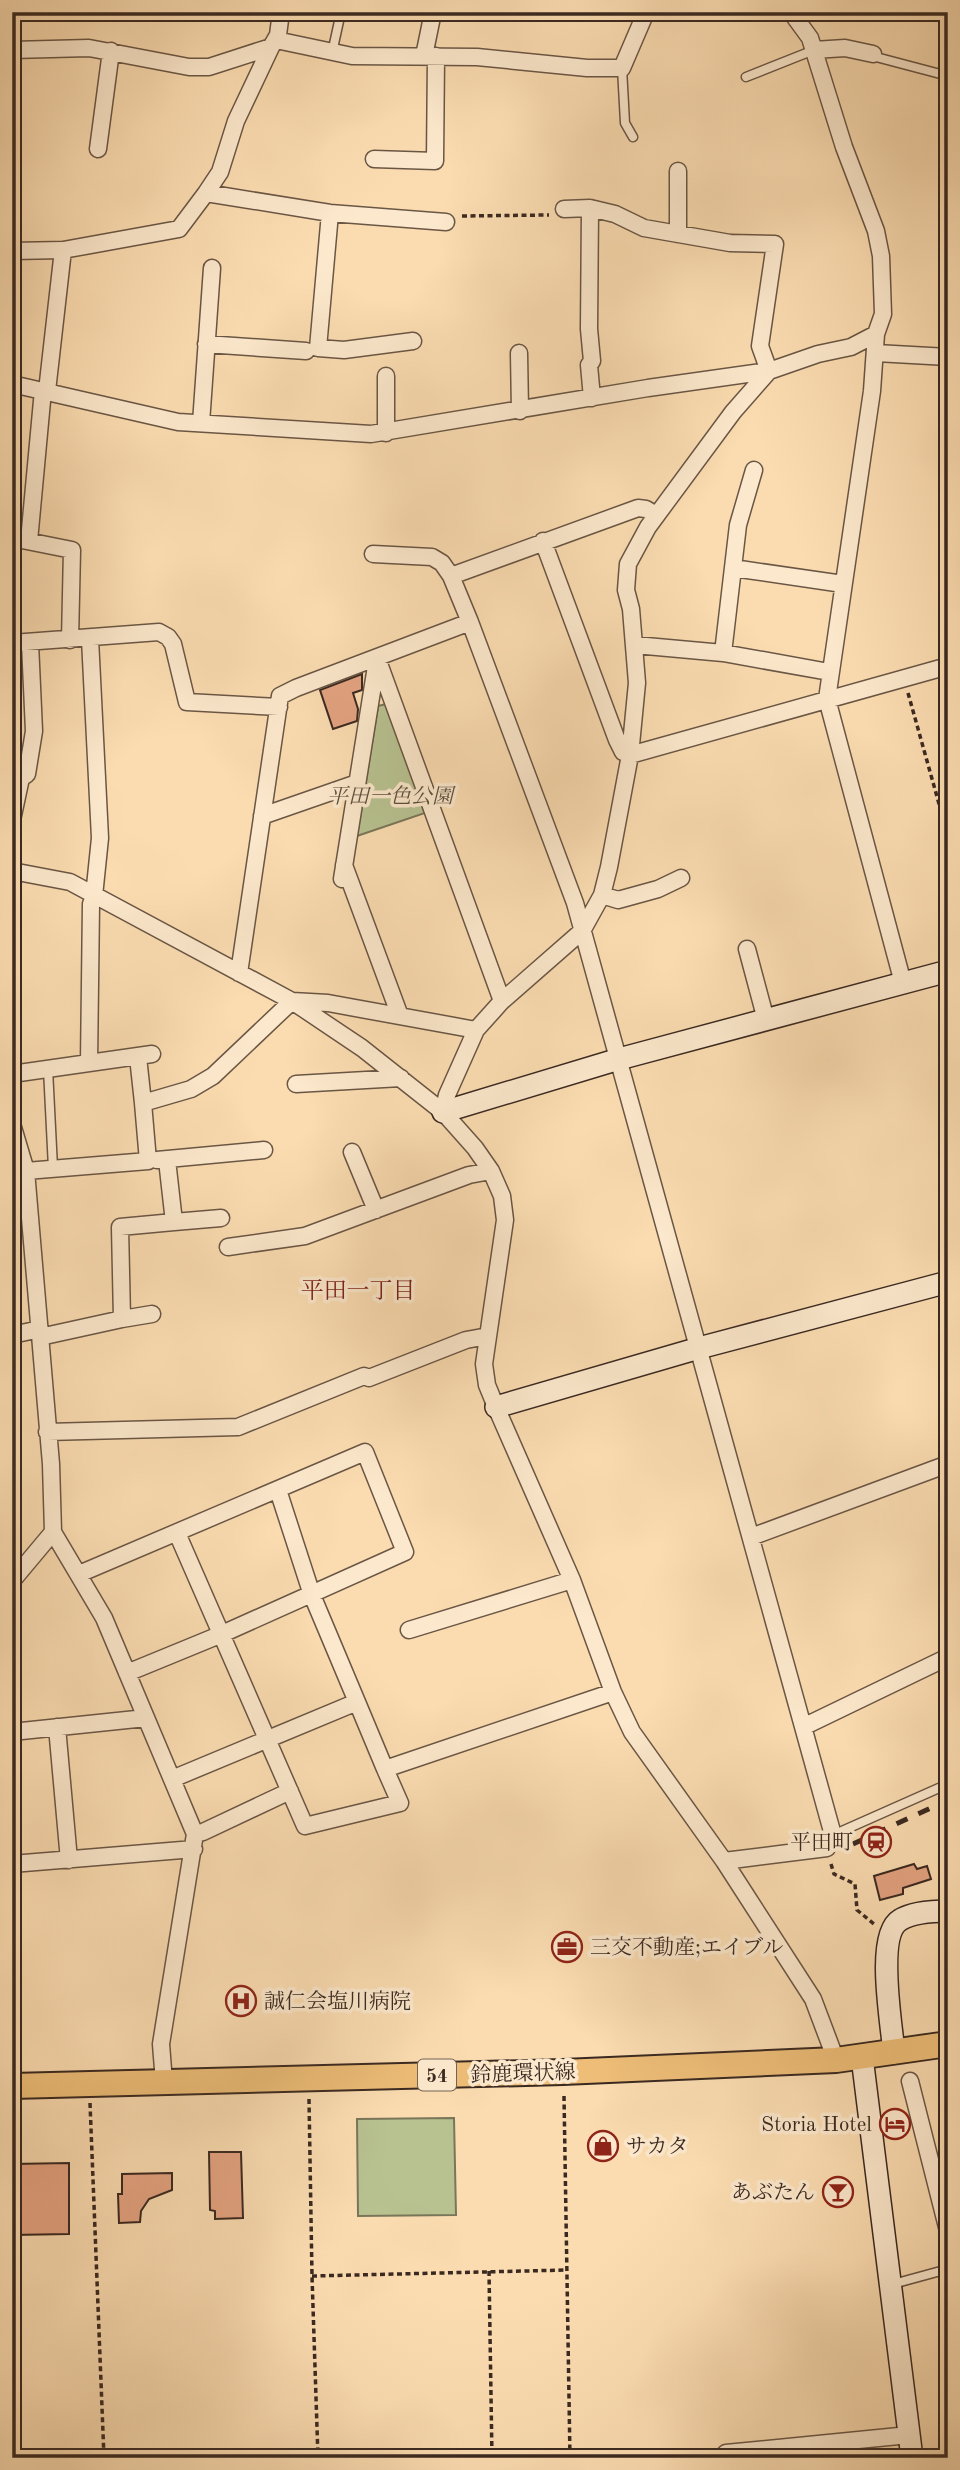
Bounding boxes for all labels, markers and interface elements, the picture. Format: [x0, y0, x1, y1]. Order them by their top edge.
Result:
park label: 平田一色公園 [327, 785, 456, 808]
district label: 平田一丁目 [301, 1278, 416, 1303]
station icon: 平田町 [859, 1825, 893, 1859]
place label: 平田町 [790, 1831, 853, 1854]
office icon: 三交不動産;エイブル [550, 1930, 584, 1964]
place label: 三交不動産;エイブル [590, 1936, 783, 1959]
hospital icon: 誠仁会塩川病院 [224, 1984, 258, 2018]
place label: 誠仁会塩川病院 [264, 1990, 411, 2013]
road number: 54 [418, 2060, 456, 2090]
street label: 鈴鹿環状線 [470, 2060, 576, 2087]
hotel icon: Storia Hotel [878, 2107, 912, 2141]
place label: Storia Hotel [761, 2115, 872, 2136]
shop icon: サカタ [586, 2129, 620, 2163]
place label: サカタ [626, 2136, 689, 2158]
bar icon: あぶたん [821, 2175, 855, 2209]
place label: あぶたん [731, 2182, 815, 2204]

